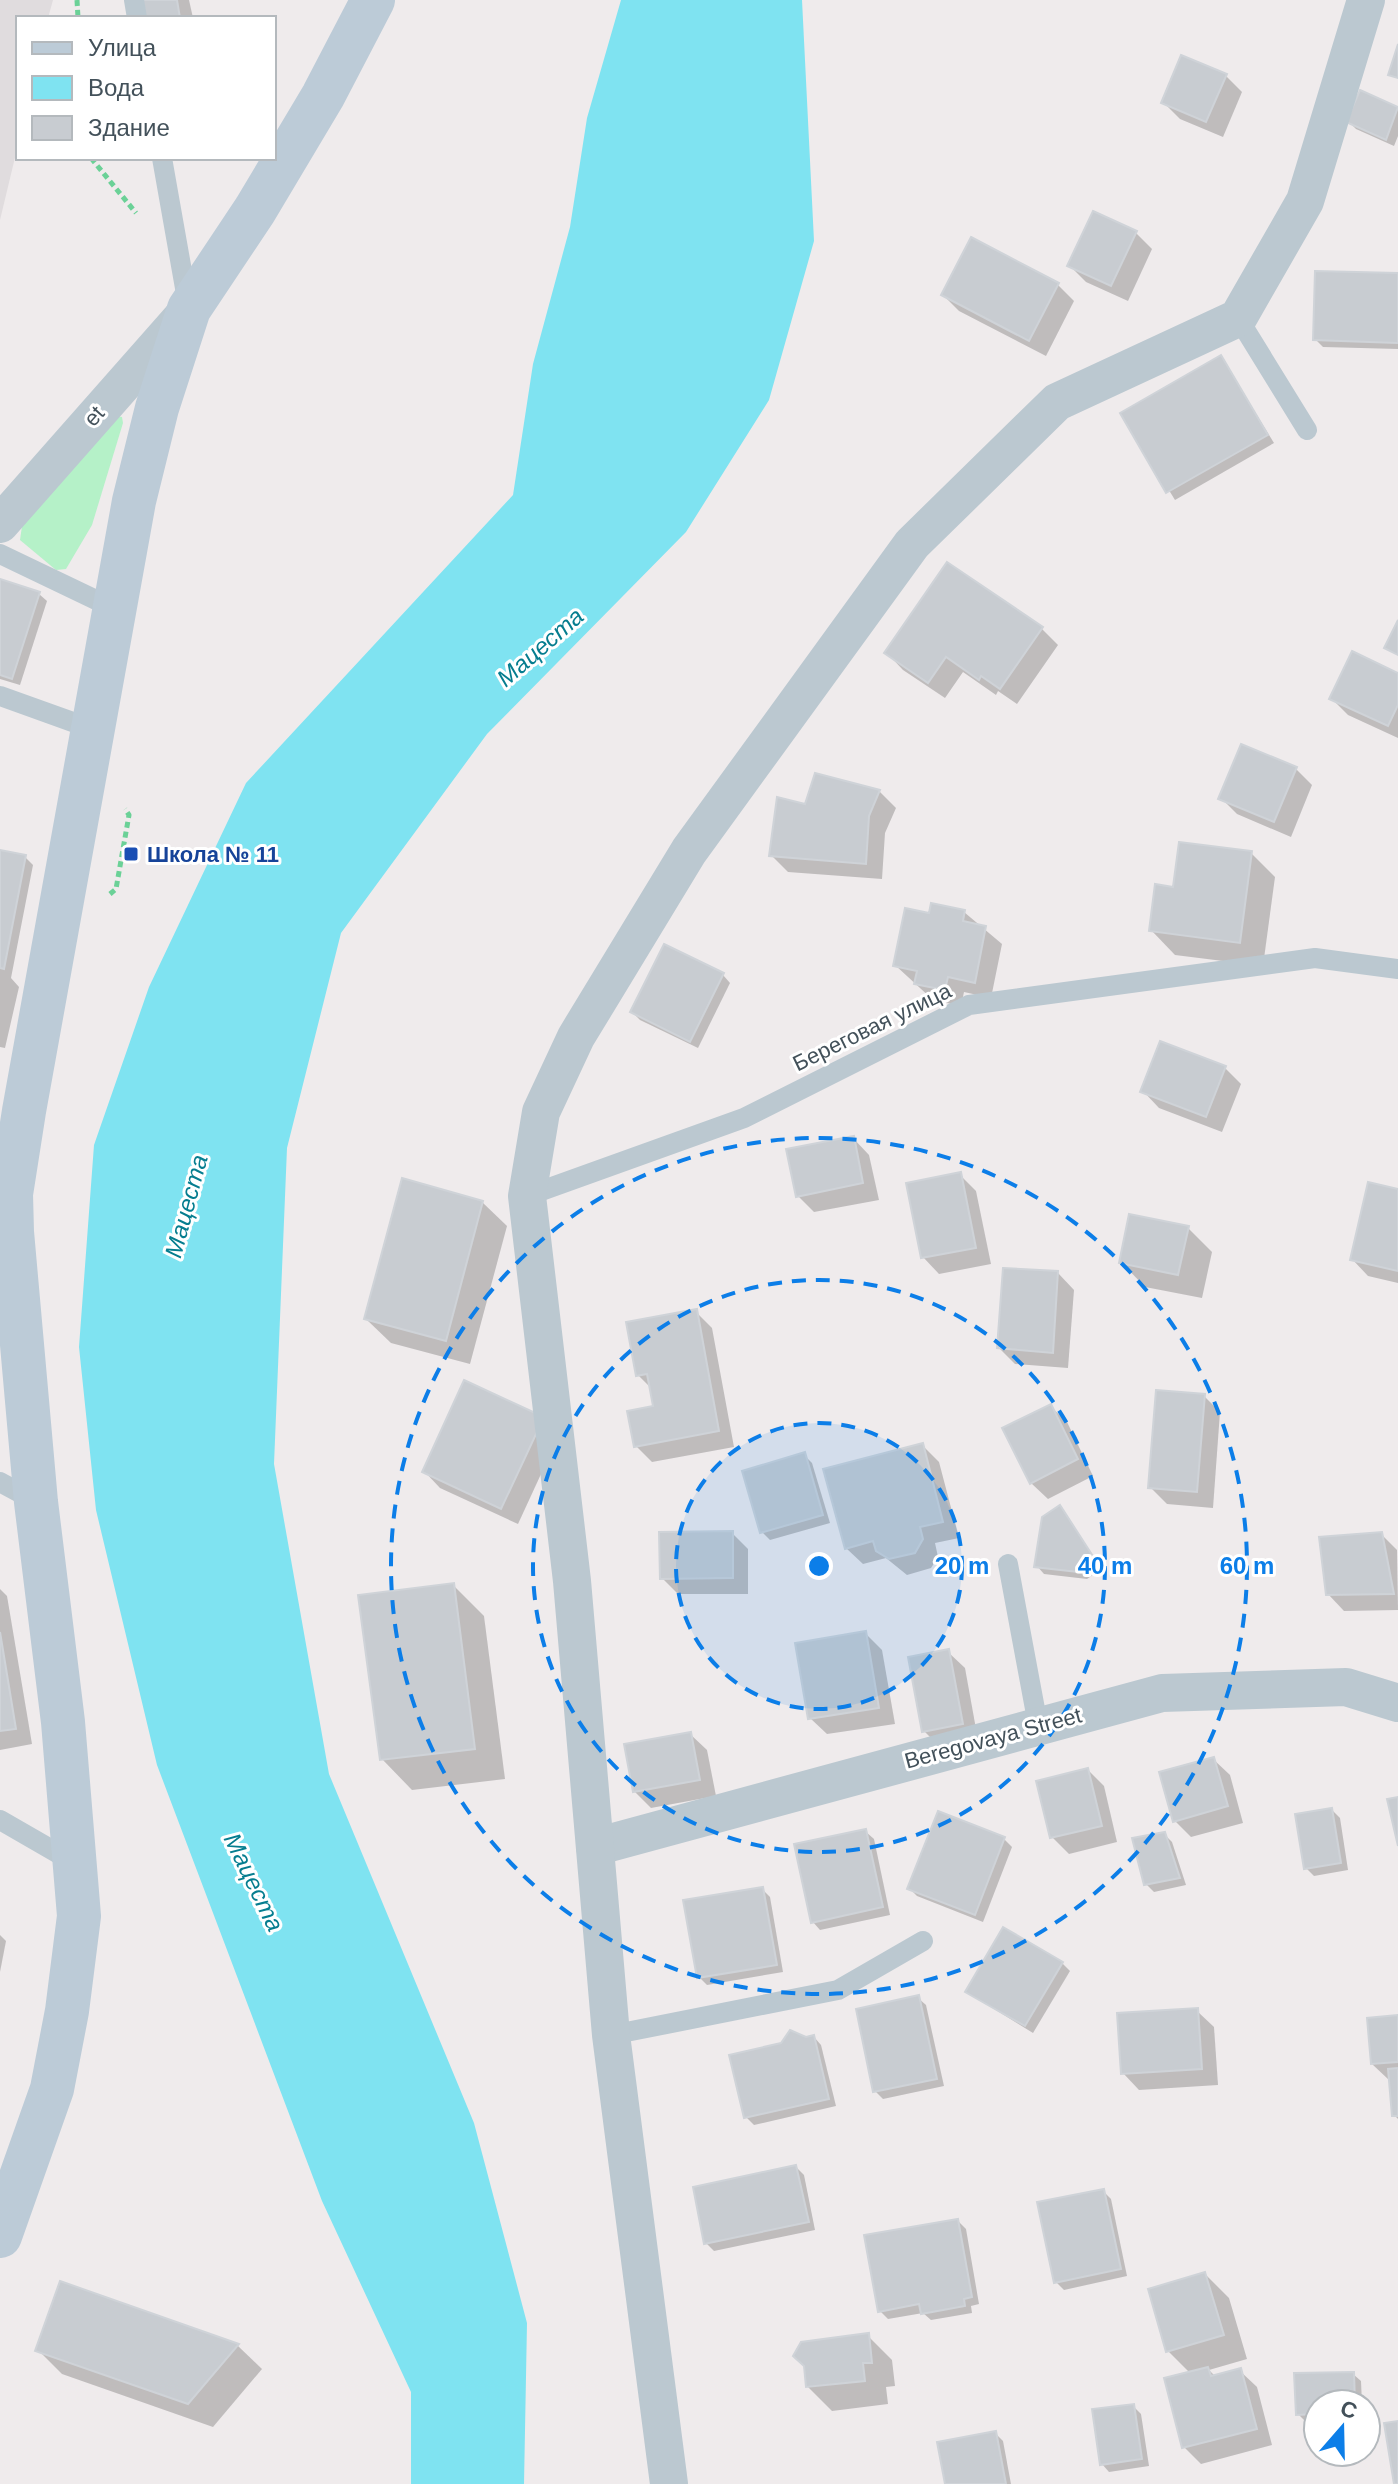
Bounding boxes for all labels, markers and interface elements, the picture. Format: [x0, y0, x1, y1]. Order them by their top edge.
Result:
legend [16, 16, 276, 160]
text: Улица [88, 34, 157, 61]
text: Вода [88, 74, 145, 101]
text: Здание [88, 114, 170, 141]
street label: et [79, 401, 109, 431]
water label: Мацеста [491, 602, 589, 692]
place label: Школа № 11 [147, 842, 279, 867]
marker: Школа № 11 [122, 845, 140, 863]
street label: Береговая улица [789, 977, 956, 1076]
water label: Мацеста [159, 1152, 213, 1260]
centre of rings [805, 1552, 833, 1580]
text: 20 m [935, 1552, 989, 1579]
text: 40 m [1078, 1552, 1132, 1579]
text: 60 m [1220, 1552, 1274, 1579]
street label: Beregovaya Street [902, 1702, 1084, 1774]
water label: Мацеста [219, 1829, 289, 1935]
north arrow [1302, 2388, 1382, 2468]
text: С [1337, 2395, 1361, 2424]

